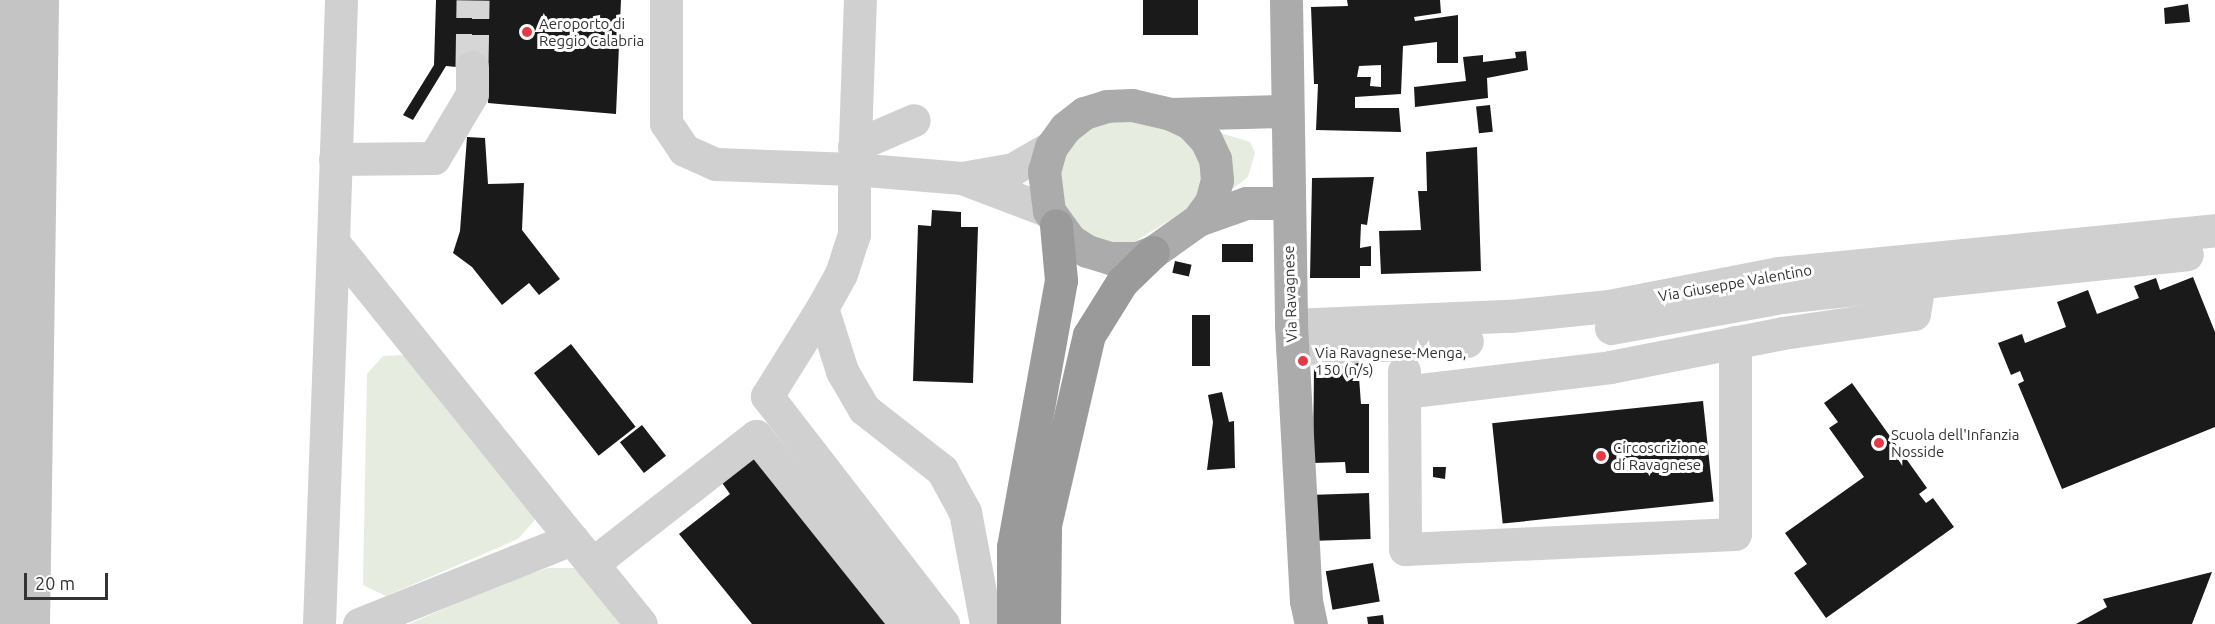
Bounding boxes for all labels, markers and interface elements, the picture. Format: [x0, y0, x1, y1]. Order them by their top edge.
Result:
place label: Aeroporto di Reggio Calabria [539, 14, 644, 49]
marker: Aeroporto di Reggio Calabria [520, 25, 534, 39]
street label: Via Ravagnese [1279, 245, 1301, 343]
street label: Via Giuseppe Valentino [1657, 261, 1813, 305]
place label: Via Ravagnese-Menga, 150 (n/s) [1315, 343, 1466, 378]
marker: Via Ravagnese-Menga, 150 (n/s) [1296, 354, 1310, 368]
place label: Scuola dell'Infanzia Nosside [1891, 425, 2019, 460]
marker: Scuola dell'Infanzia Nosside [1872, 436, 1886, 450]
place label: Circoscrizione di Ravagnese [1613, 438, 1706, 473]
marker: Circoscrizione di Ravagnese [1594, 449, 1608, 463]
scale bar [27, 561, 111, 599]
text: 20 m [35, 573, 75, 593]

